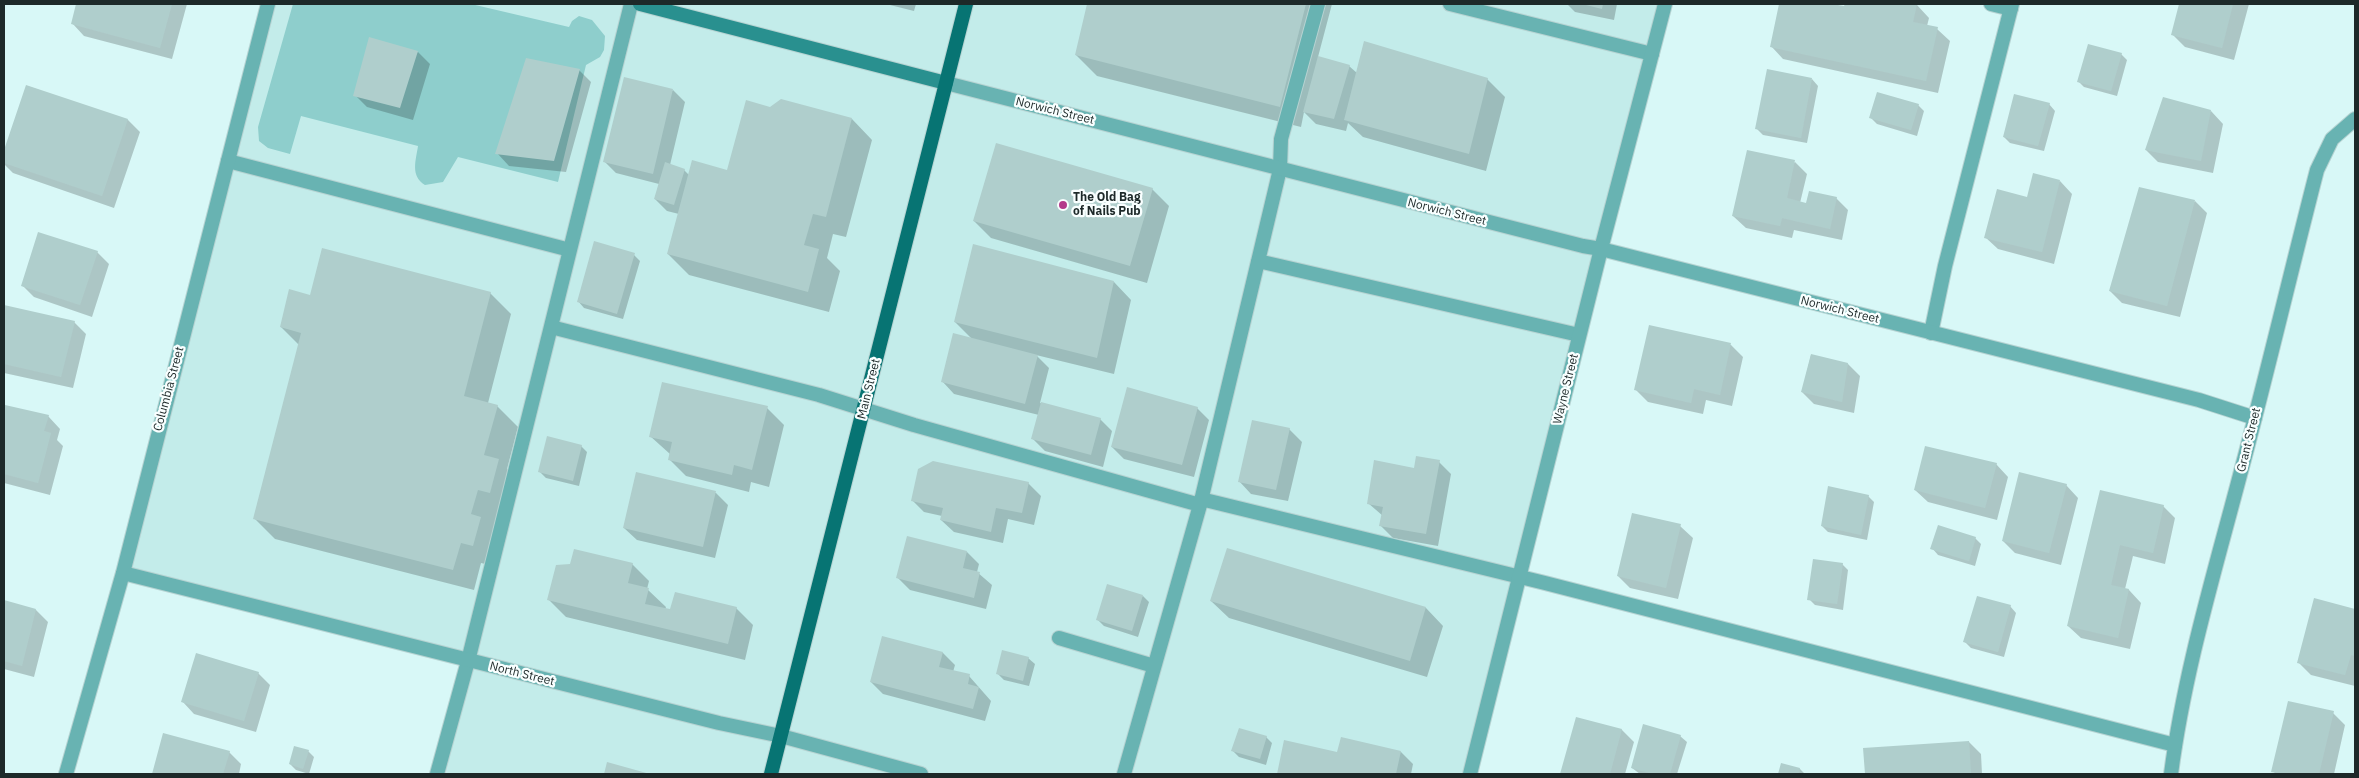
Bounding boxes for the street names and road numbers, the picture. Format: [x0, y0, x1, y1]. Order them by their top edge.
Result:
street label: Norwich Street [1014, 94, 1096, 128]
street label: Norwich Street [1406, 195, 1488, 229]
street label: Norwich Street [1799, 293, 1881, 327]
street label: Columbia Street [151, 345, 187, 433]
street label: Wayne Street [1550, 352, 1582, 426]
street label: Main Street [855, 357, 883, 421]
street label: Grant Street [2234, 406, 2264, 474]
street label: North Street [488, 659, 556, 689]

